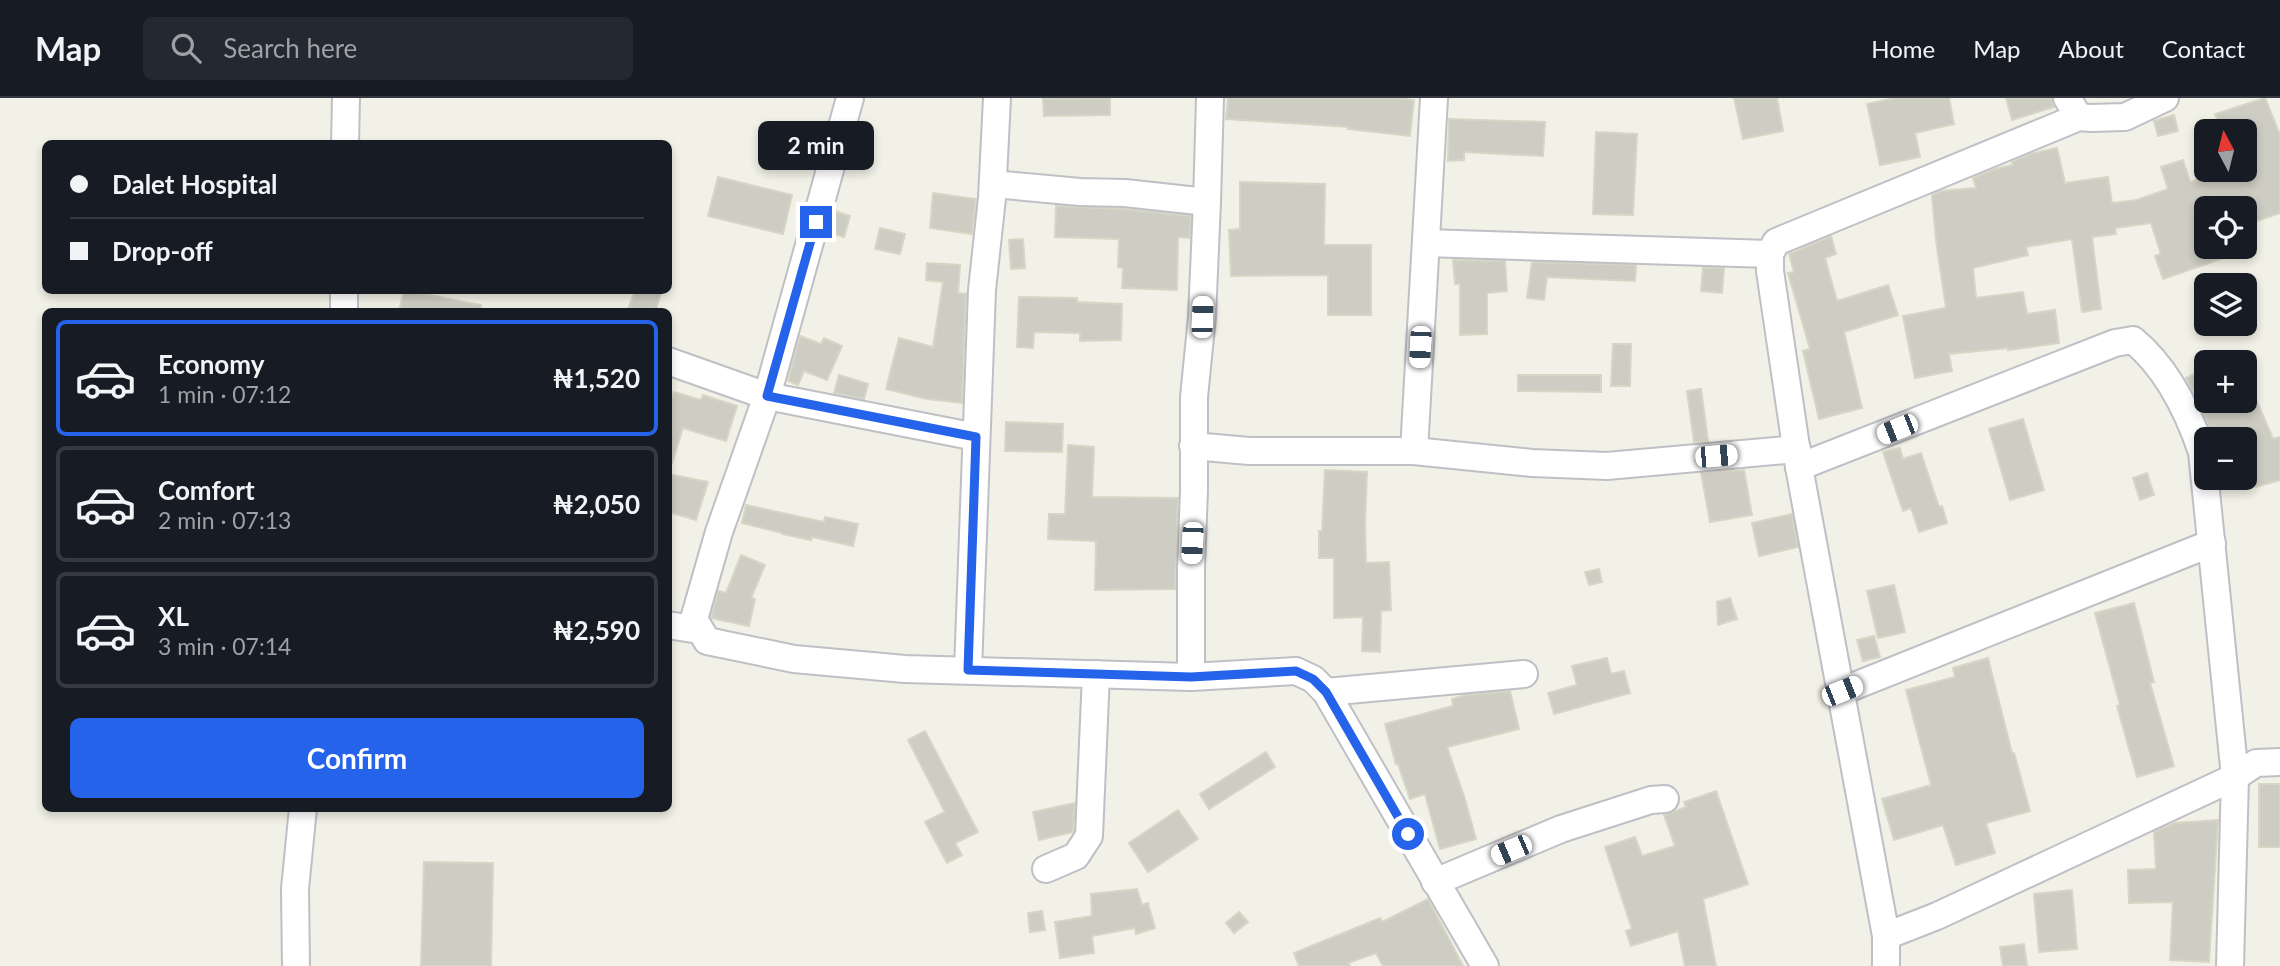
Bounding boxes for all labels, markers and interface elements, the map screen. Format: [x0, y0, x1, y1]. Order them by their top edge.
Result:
search box [143, 17, 633, 80]
text: Map [35, 28, 101, 68]
icon: search [167, 29, 205, 67]
text: Search here [223, 32, 357, 64]
text: Home [1871, 34, 1935, 63]
text: Map [1973, 34, 2021, 63]
text: About [2059, 34, 2124, 63]
text: Contact [2162, 34, 2245, 63]
north arrow [2194, 119, 2258, 182]
map controls [2194, 119, 2257, 490]
callout: 2 min [758, 121, 874, 170]
text: 2 min [787, 131, 845, 159]
text: Dalet Hospital [112, 168, 278, 200]
button: locate [2194, 196, 2257, 259]
route end [800, 206, 832, 238]
text: Drop-off [112, 235, 213, 267]
button: layers [2194, 273, 2257, 336]
car [1191, 296, 1214, 338]
car [1409, 325, 1432, 369]
icon: car [74, 347, 137, 410]
text: Economy [158, 348, 264, 380]
button: + [2194, 350, 2257, 413]
text: ₦1,520 [553, 362, 640, 394]
text: 1 min · 07:12 [158, 380, 291, 408]
car [1874, 411, 1921, 447]
button: − [2194, 427, 2257, 490]
car [1695, 444, 1738, 468]
icon: car [74, 473, 137, 536]
text: Comfort [158, 474, 255, 506]
text: ₦2,050 [553, 488, 640, 520]
text: 2 min · 07:13 [158, 506, 291, 534]
car [1181, 521, 1204, 565]
icon: car [74, 599, 137, 662]
text: XL [158, 600, 189, 632]
text: ₦2,590 [553, 614, 640, 646]
text: 3 min · 07:14 [158, 632, 291, 660]
car [1819, 673, 1866, 709]
button: Confirm [70, 718, 644, 798]
route start [1392, 818, 1424, 850]
car [1488, 832, 1535, 868]

